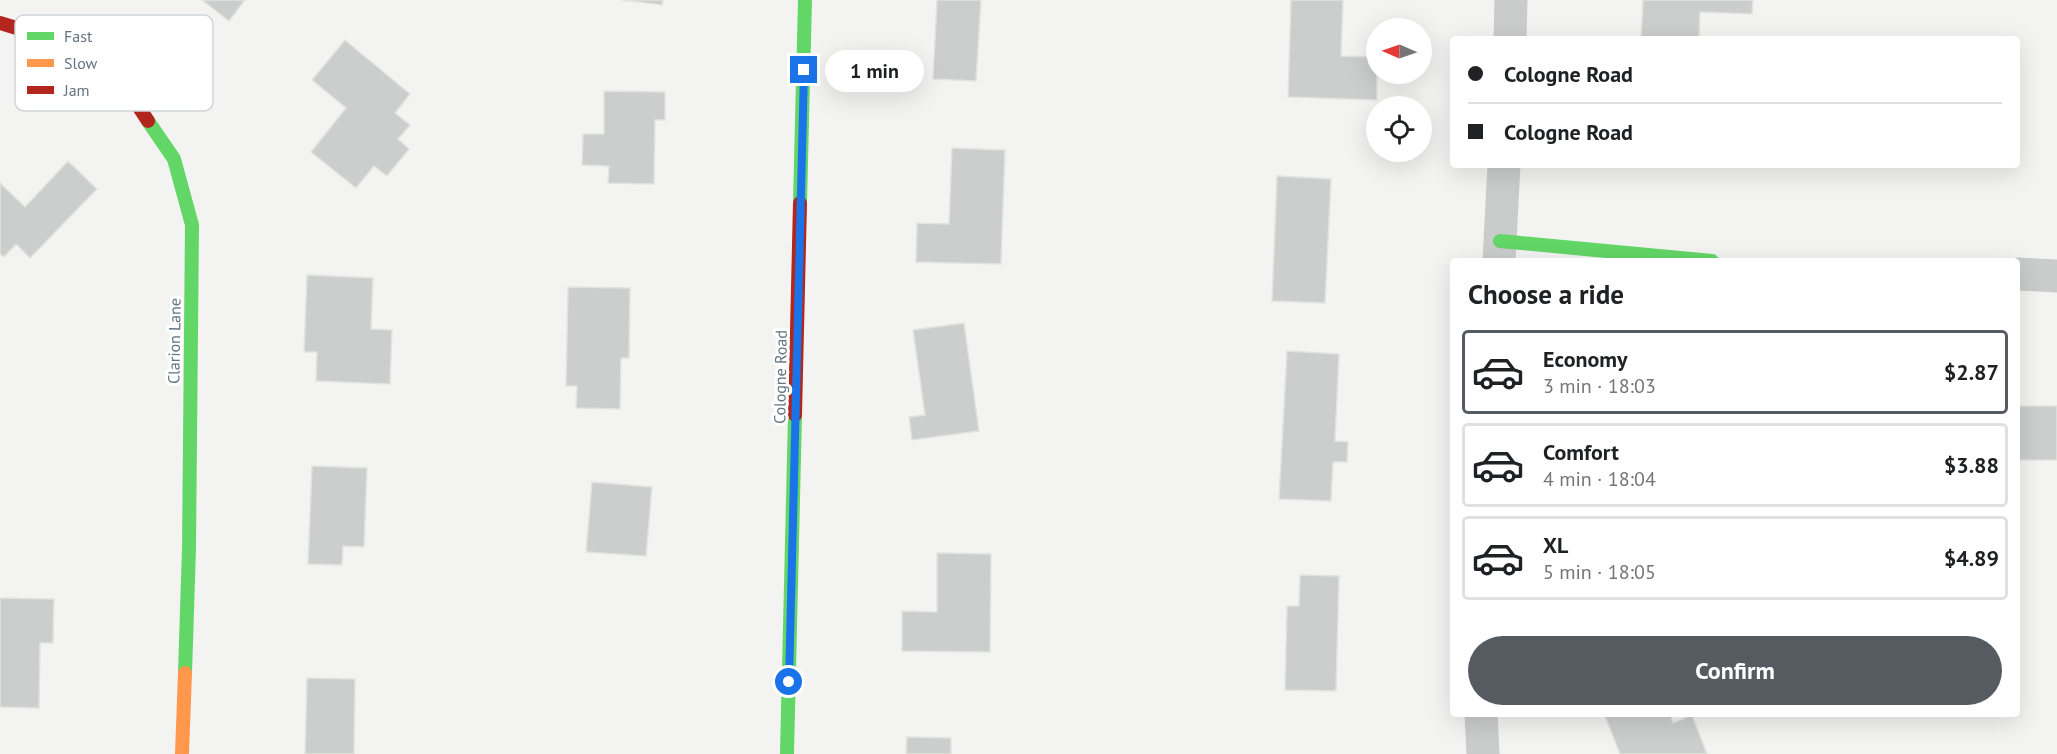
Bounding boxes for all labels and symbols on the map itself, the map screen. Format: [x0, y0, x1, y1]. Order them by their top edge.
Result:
legend [15, 15, 213, 111]
north arrow [1366, 18, 1432, 84]
text: Fast [64, 26, 93, 46]
callout: 1 min [825, 49, 924, 91]
text: Slow [64, 53, 98, 73]
route end [790, 56, 817, 83]
text: Jam [63, 80, 90, 100]
street label: Clarion Lane [163, 298, 185, 384]
street label: Cologne Road [769, 330, 791, 424]
route start [775, 668, 802, 695]

